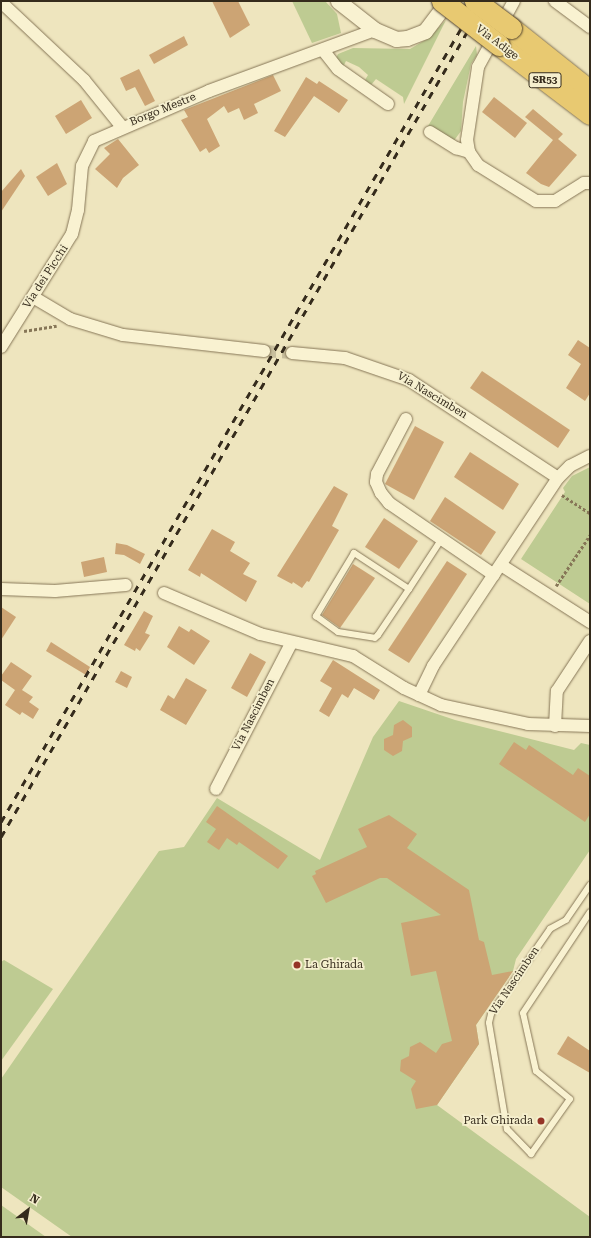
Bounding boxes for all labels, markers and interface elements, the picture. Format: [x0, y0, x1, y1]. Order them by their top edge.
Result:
street label: Via Adige [473, 23, 521, 63]
road number: SR53 [528, 72, 562, 88]
street label: Borgo Mestre [128, 91, 198, 129]
street label: Via dei Picchi [21, 243, 71, 311]
street label: Via Nascimben [395, 370, 469, 422]
street label: Via Nascimben [230, 677, 278, 753]
street label: Via Nascimben [487, 944, 543, 1018]
place label: La Ghirada [305, 958, 363, 972]
marker: La Ghirada [292, 960, 302, 970]
place label: Park Ghirada [464, 1114, 533, 1128]
marker: Park Ghirada [536, 1116, 546, 1126]
north arrow [8, 1190, 48, 1230]
text: N [27, 1192, 41, 1207]

